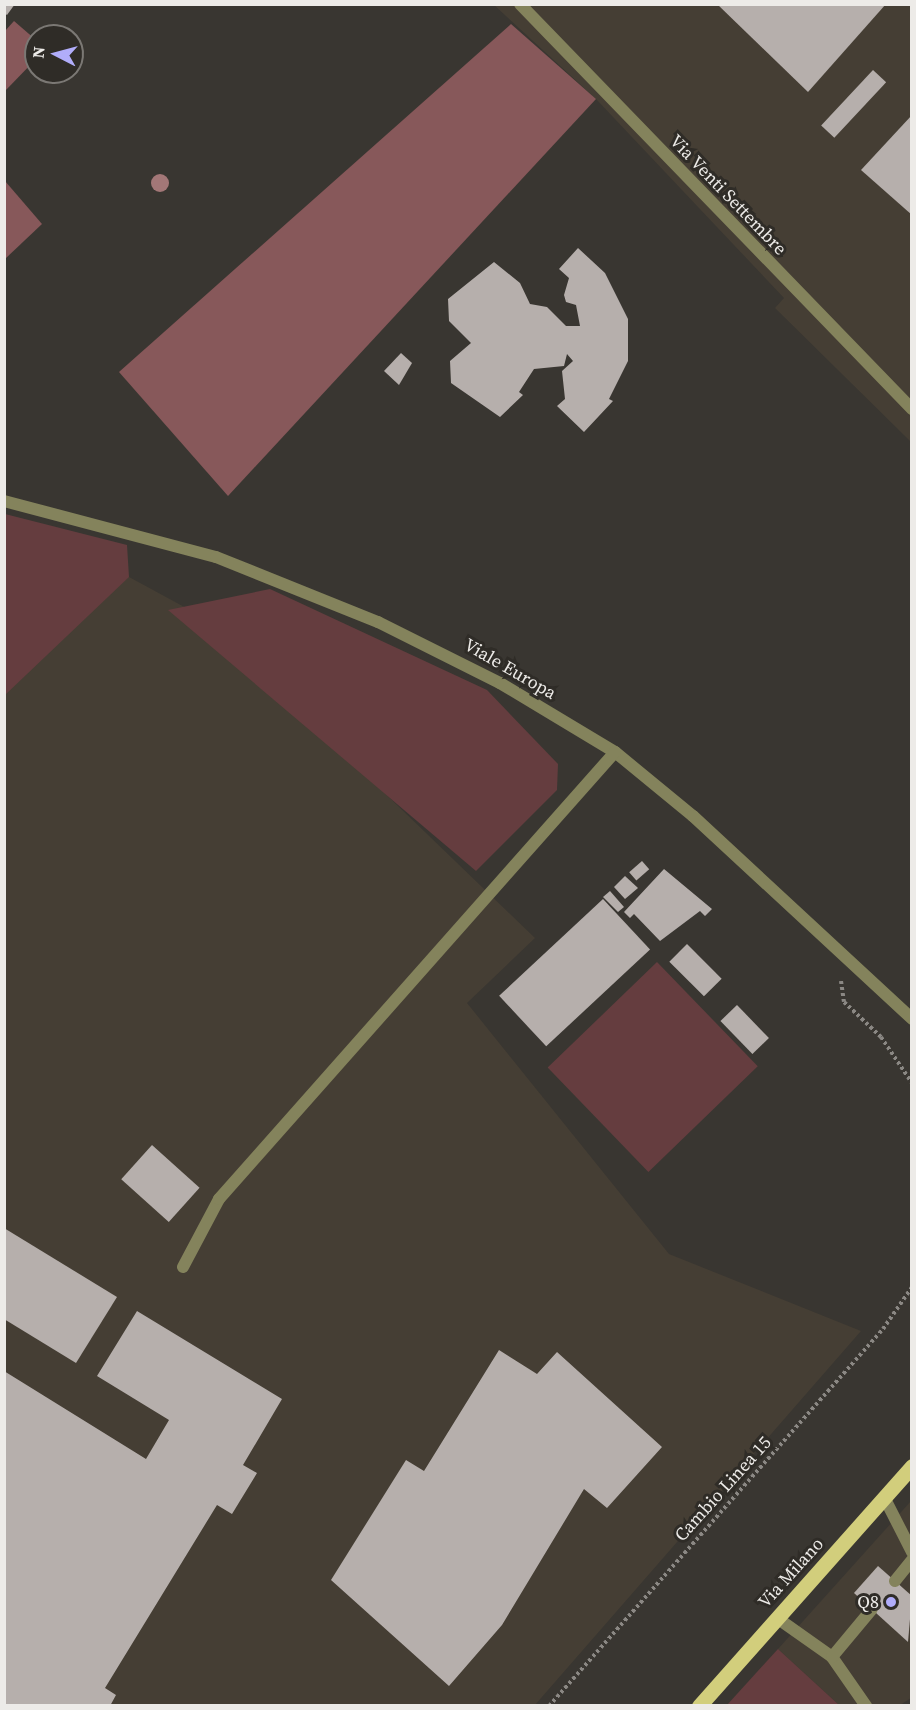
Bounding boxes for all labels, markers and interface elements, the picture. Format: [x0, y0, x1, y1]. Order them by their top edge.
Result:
north arrow [24, 24, 84, 84]
text: N [27, 45, 50, 59]
street label: Via Venti Settembre [665, 130, 791, 260]
street label: Viale Europa [460, 634, 560, 704]
street label: Cambio Linea 15 [670, 1432, 776, 1546]
street label: Via Milano [754, 1533, 828, 1613]
place label: Q8 [857, 1591, 879, 1613]
marker: Q8 [884, 1595, 898, 1609]

